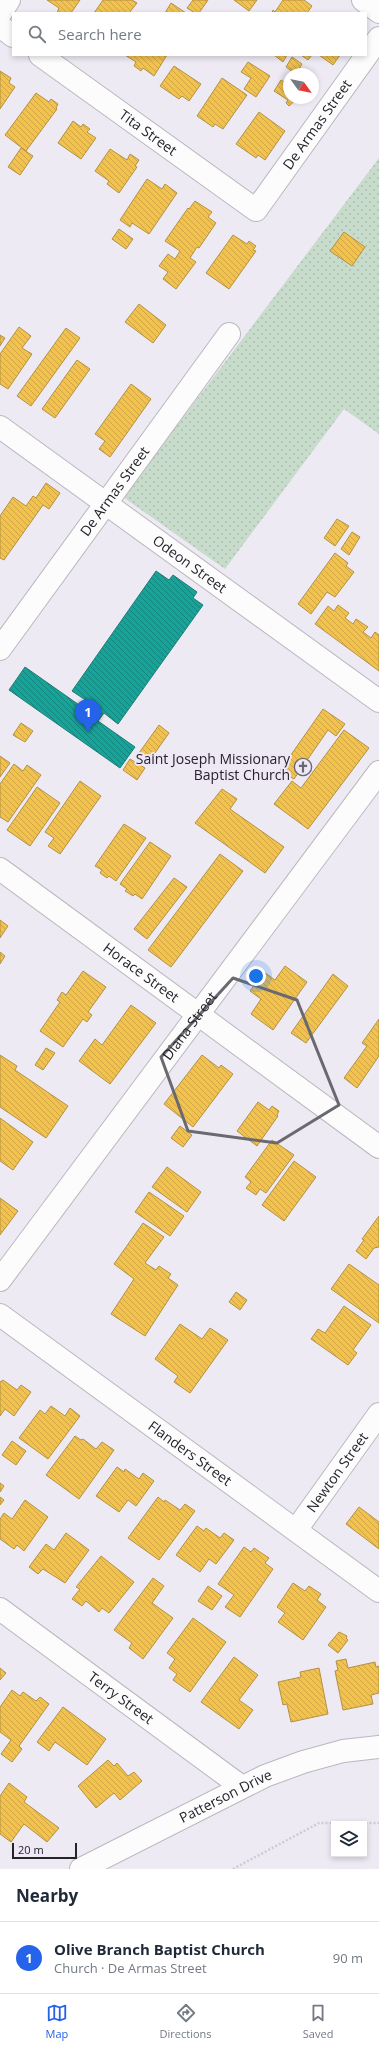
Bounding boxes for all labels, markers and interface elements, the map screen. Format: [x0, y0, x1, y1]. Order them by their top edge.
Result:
search box [12, 12, 367, 56]
icon: search [26, 23, 48, 45]
text: Search here [58, 24, 142, 44]
north arrow [283, 68, 319, 104]
street label: De Armas Street [278, 75, 355, 173]
street label: Tita Street [116, 105, 181, 159]
street label: De Armas Street [75, 442, 153, 540]
street label: Odeon Street [149, 530, 231, 597]
pin: 1 [75, 699, 101, 732]
place label: Saint Joseph Missionary Baptist Church [136, 749, 291, 784]
church icon: Saint Joseph Missionary Baptist Church [293, 757, 313, 777]
street label: Horace Street [100, 938, 183, 1006]
your location [246, 966, 266, 986]
street label: Diana Street [157, 988, 221, 1064]
street label: Flanders Street [145, 1416, 236, 1490]
street label: Newton Street [302, 1428, 372, 1516]
street label: Terry Street [85, 1667, 158, 1728]
street label: Patterson Drive [176, 1764, 274, 1827]
map controls [331, 1821, 367, 1857]
button: layers [331, 1821, 367, 1857]
scale bar [12, 1841, 77, 1860]
text: 20 m [18, 1842, 44, 1857]
text: Nearby [16, 1884, 78, 1907]
text: Olive Branch Baptist Church [54, 1939, 265, 1959]
text: 1 [25, 1949, 33, 1967]
text: 90 m [333, 1949, 363, 1967]
text: Church · De Armas Street [54, 1959, 207, 1977]
tab: Map [46, 2002, 68, 2041]
tab: Directions [160, 2002, 212, 2041]
tab: Saved [303, 2002, 333, 2041]

